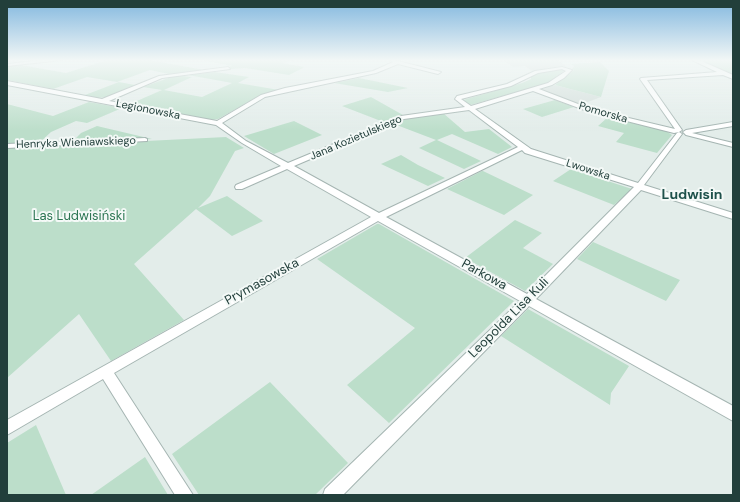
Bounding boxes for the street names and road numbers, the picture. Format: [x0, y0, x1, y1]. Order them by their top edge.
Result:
street label: Legionowska [115, 97, 181, 123]
street label: Pomorska [577, 100, 629, 126]
street label: Jana Kozietulskiego [308, 113, 404, 163]
street label: Henryka Wieniawskiego [16, 134, 136, 152]
street label: Lwowska [564, 157, 612, 183]
street label: Prymasowska [222, 255, 302, 309]
street label: Parkowa [459, 256, 509, 294]
street label: Leopolda Lisa Kuli [466, 275, 552, 361]

